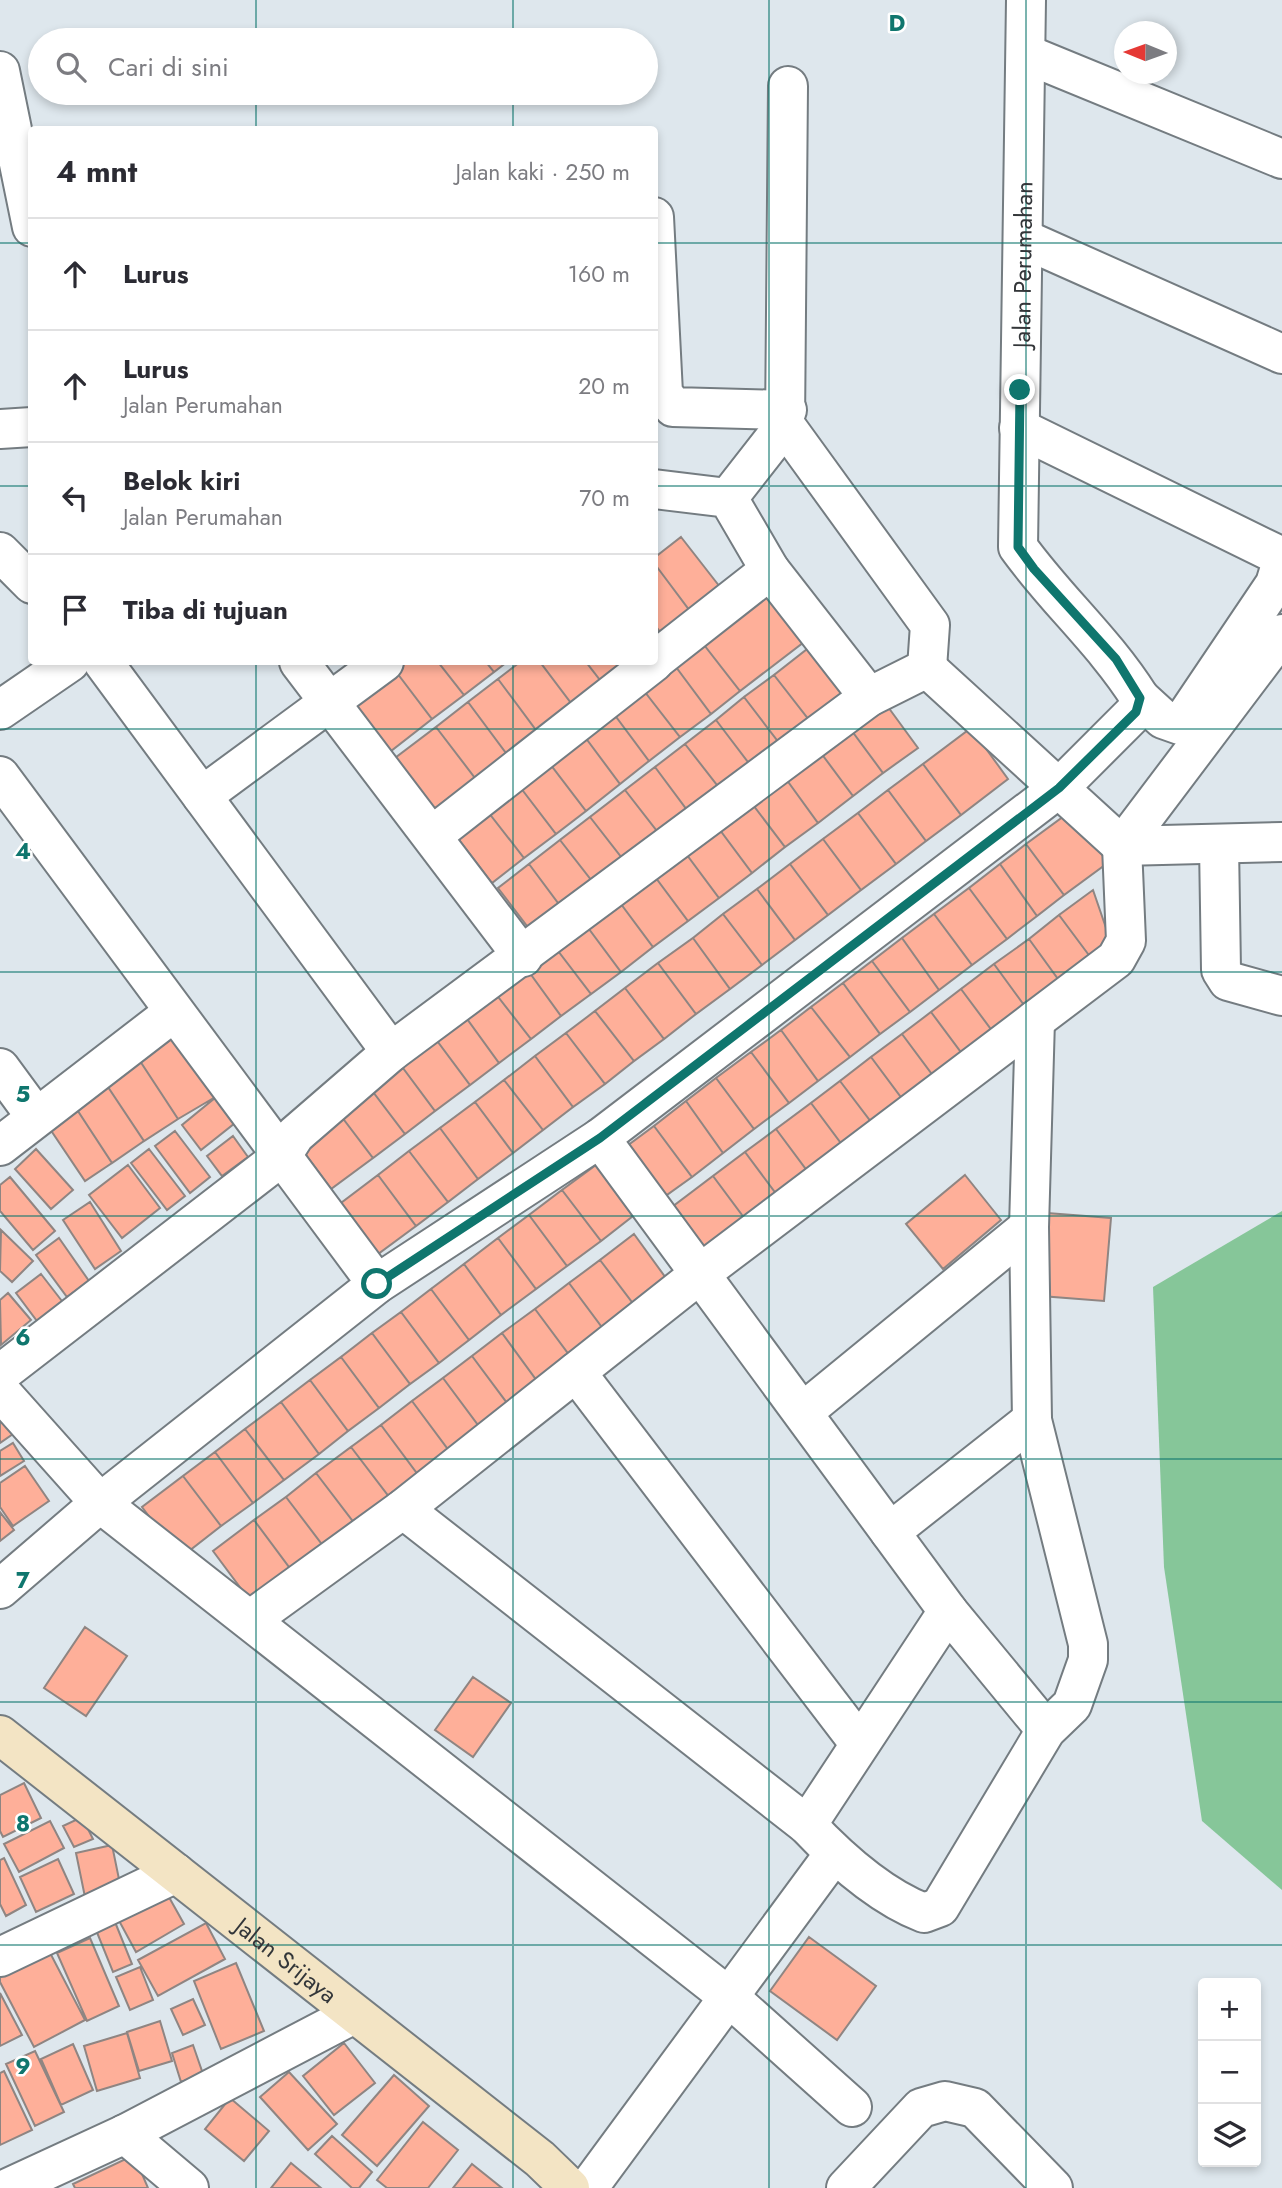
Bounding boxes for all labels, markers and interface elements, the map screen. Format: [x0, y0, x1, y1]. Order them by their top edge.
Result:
text: D [889, 6, 906, 40]
north arrow [1114, 21, 1177, 84]
search box [28, 28, 658, 105]
icon: search [52, 48, 90, 86]
text: Cari di sini [108, 48, 229, 86]
text: 4 mnt [56, 150, 137, 193]
text: Jalan kaki · 250 m [455, 155, 630, 189]
street label: Jalan Perumahan [1003, 181, 1041, 351]
icon: ahead [56, 255, 94, 293]
text: Lurus [123, 255, 189, 293]
text: 160 m [568, 257, 630, 291]
text: Lurus [123, 350, 189, 388]
icon: ahead [56, 367, 94, 405]
text: 20 m [578, 369, 630, 403]
route end [1004, 374, 1035, 405]
text: Jalan Perumahan [123, 388, 283, 422]
text: Belok kiri [123, 462, 240, 500]
icon: left [56, 479, 94, 517]
text: 70 m [579, 481, 630, 515]
text: Jalan Perumahan [123, 500, 283, 534]
icon: arrive [56, 591, 94, 629]
text: Tiba di tujuan [123, 591, 288, 629]
text: 4 [15, 834, 31, 868]
text: 5 [16, 1077, 30, 1111]
route start [361, 1268, 392, 1299]
text: 6 [15, 1320, 31, 1354]
text: 7 [16, 1563, 30, 1597]
text: 8 [16, 1806, 30, 1840]
street label: Jalan Srijaya [225, 1907, 345, 2011]
map controls [1198, 1978, 1261, 2167]
button: + [1198, 1978, 1261, 2041]
button: − [1198, 2041, 1261, 2104]
text: 9 [15, 2049, 31, 2083]
button: layers [1198, 2104, 1261, 2167]

